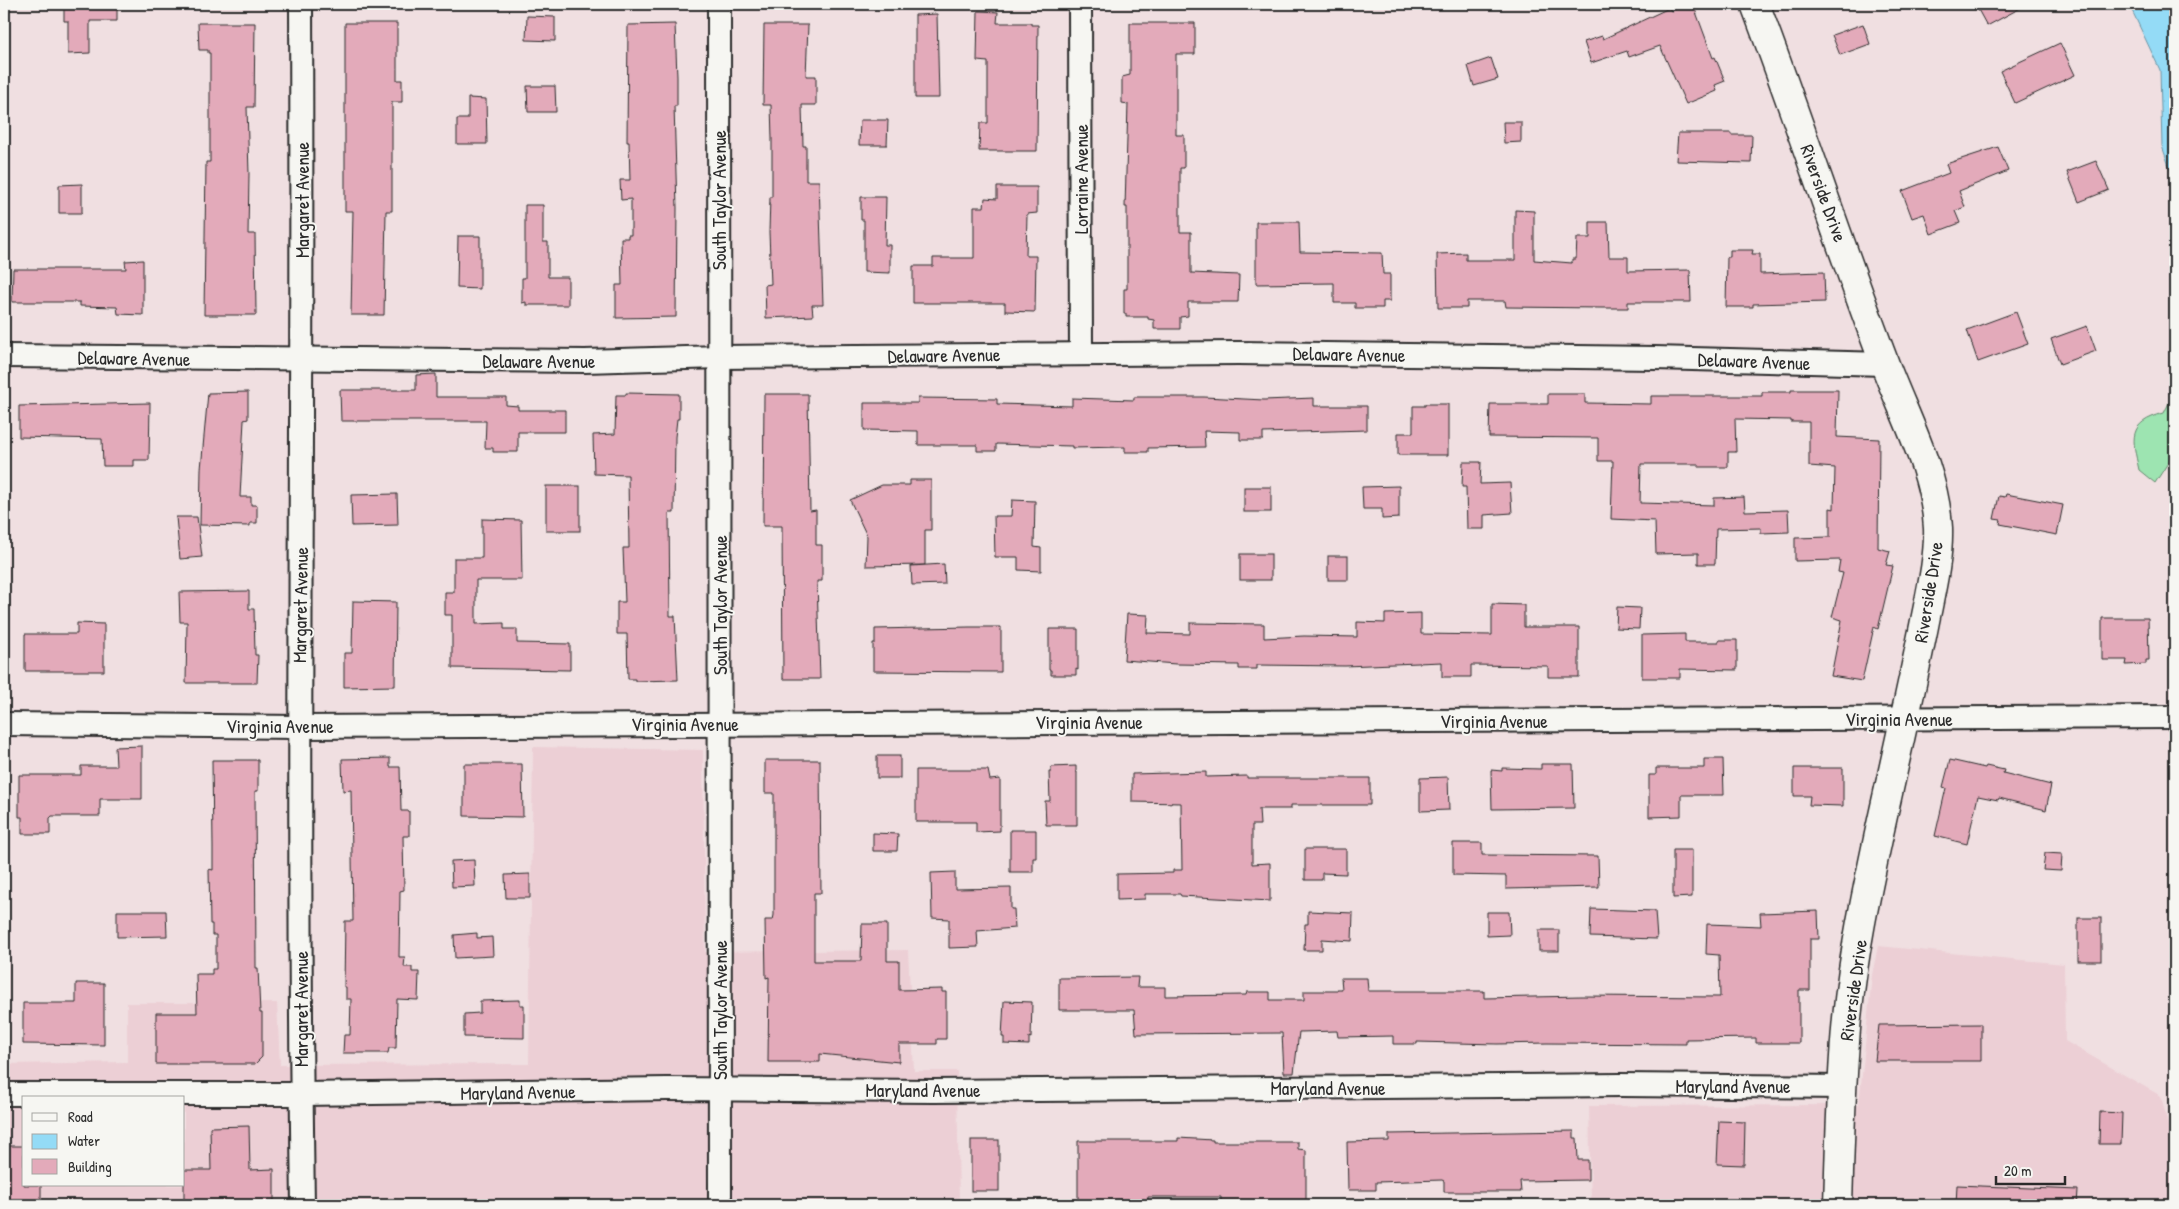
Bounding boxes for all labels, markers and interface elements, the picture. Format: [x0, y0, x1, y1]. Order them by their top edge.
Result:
street label: Lorraine Avenue [1068, 124, 1094, 234]
street label: South Taylor Avenue [706, 130, 732, 270]
street label: Riverside Drive [1794, 141, 1854, 246]
street label: Margaret Avenue [289, 142, 315, 258]
street label: Delaware Avenue [1292, 340, 1406, 368]
street label: Delaware Avenue [887, 341, 1001, 369]
street label: Delaware Avenue [77, 344, 191, 372]
street label: Delaware Avenue [1697, 346, 1811, 376]
street label: Delaware Avenue [483, 348, 596, 374]
street label: South Taylor Avenue [707, 535, 733, 675]
street label: Riverside Drive [1907, 539, 1949, 644]
street label: Margaret Avenue [286, 546, 314, 663]
street label: Virginia Avenue [1845, 706, 1953, 732]
street label: Virginia Avenue [1440, 708, 1548, 734]
street label: Virginia Avenue [1035, 709, 1143, 735]
street label: Virginia Avenue [631, 711, 739, 737]
street label: Virginia Avenue [226, 713, 334, 739]
street label: Riverside Drive [1833, 937, 1873, 1042]
street label: South Taylor Avenue [707, 940, 733, 1080]
street label: Margaret Avenue [288, 951, 314, 1067]
street label: Maryland Avenue [1675, 1073, 1791, 1099]
street label: Maryland Avenue [1270, 1075, 1386, 1101]
street label: Maryland Avenue [865, 1077, 981, 1103]
street label: Maryland Avenue [460, 1078, 576, 1106]
legend [22, 1096, 185, 1186]
text: Road [68, 1106, 93, 1127]
text: Water [68, 1130, 100, 1151]
scale bar [1996, 1154, 2065, 1186]
text: Building [68, 1156, 112, 1177]
text: 20 m [2004, 1160, 2031, 1181]

